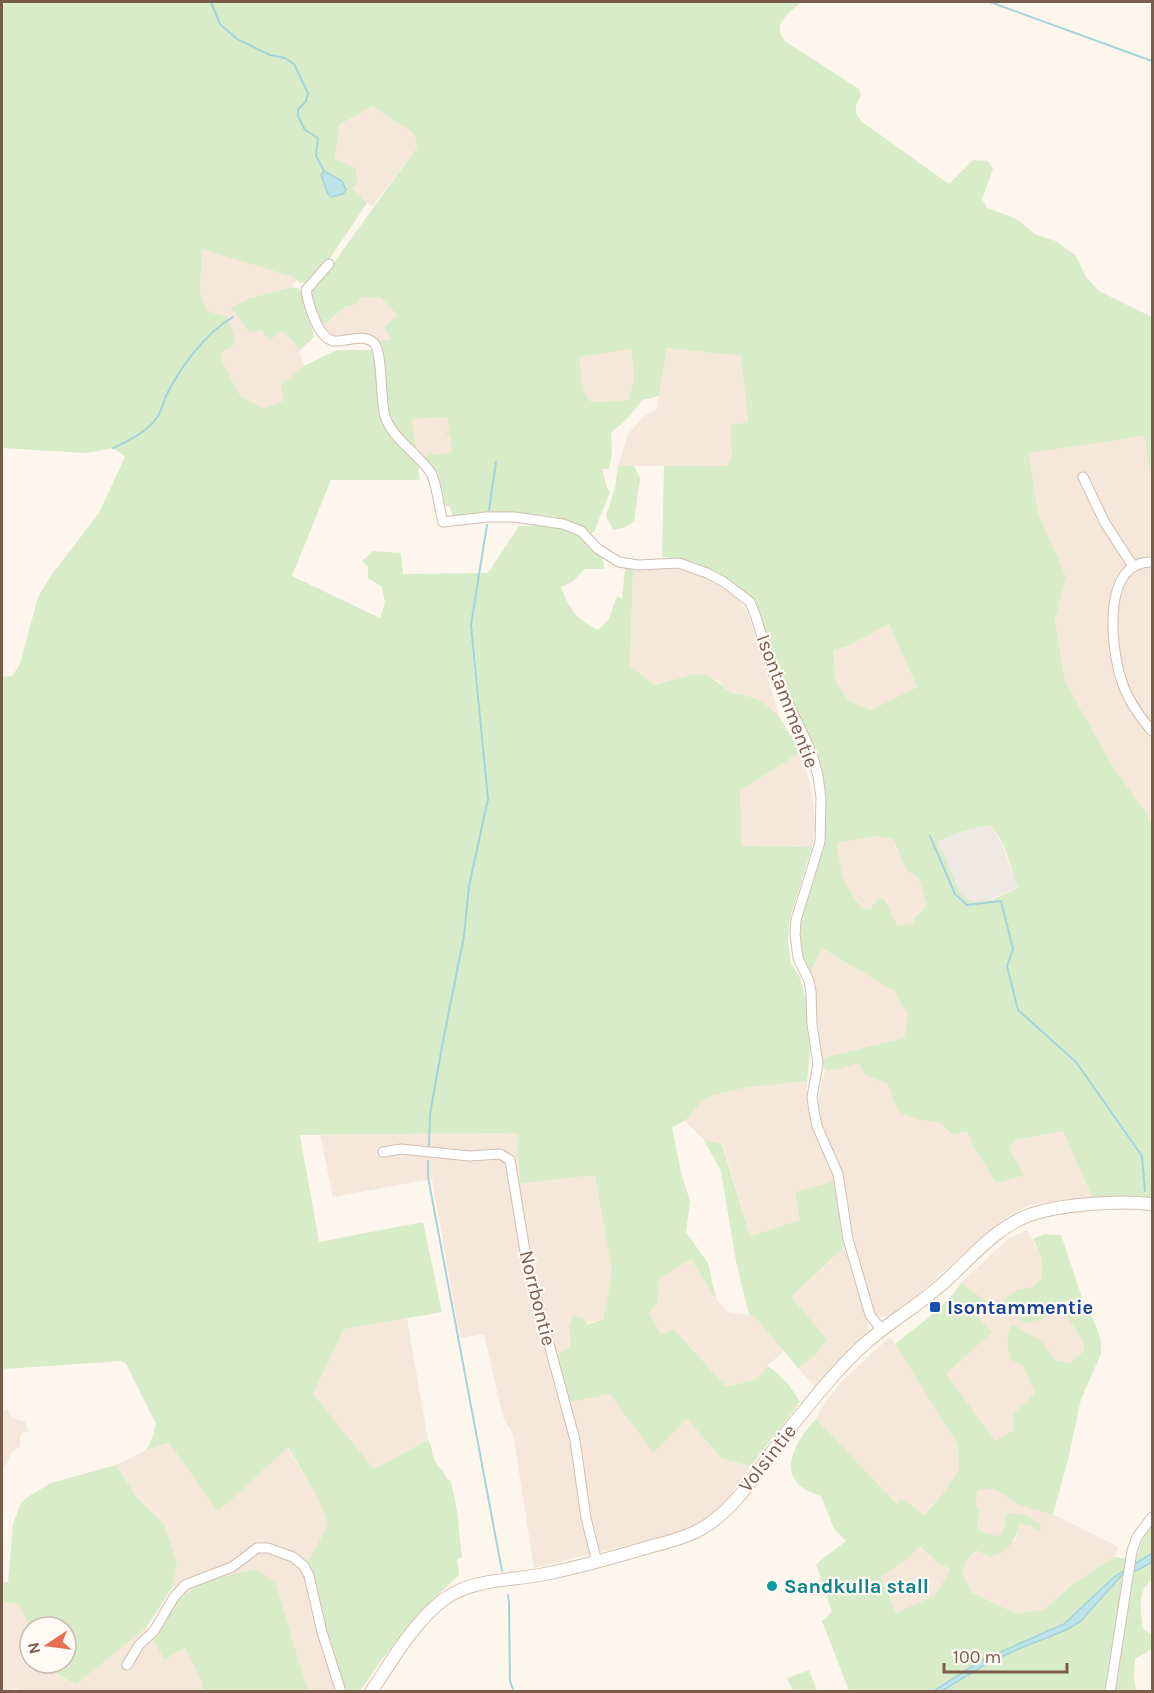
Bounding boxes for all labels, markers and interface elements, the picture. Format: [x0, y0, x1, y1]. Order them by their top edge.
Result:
street label: Isontammentie [752, 631, 824, 771]
street label: Norrbontie [515, 1248, 560, 1348]
place label: Isontammentie [947, 1296, 1093, 1319]
marker: Isontammentie [928, 1300, 942, 1314]
street label: Volsintie [734, 1420, 801, 1497]
place label: Sandkulla stall [784, 1575, 929, 1598]
marker: Sandkulla stall [765, 1579, 779, 1593]
north arrow [18, 1615, 78, 1675]
scale bar [944, 1636, 1067, 1674]
text: N [23, 1641, 44, 1656]
text: 100 m [953, 1646, 1001, 1668]

